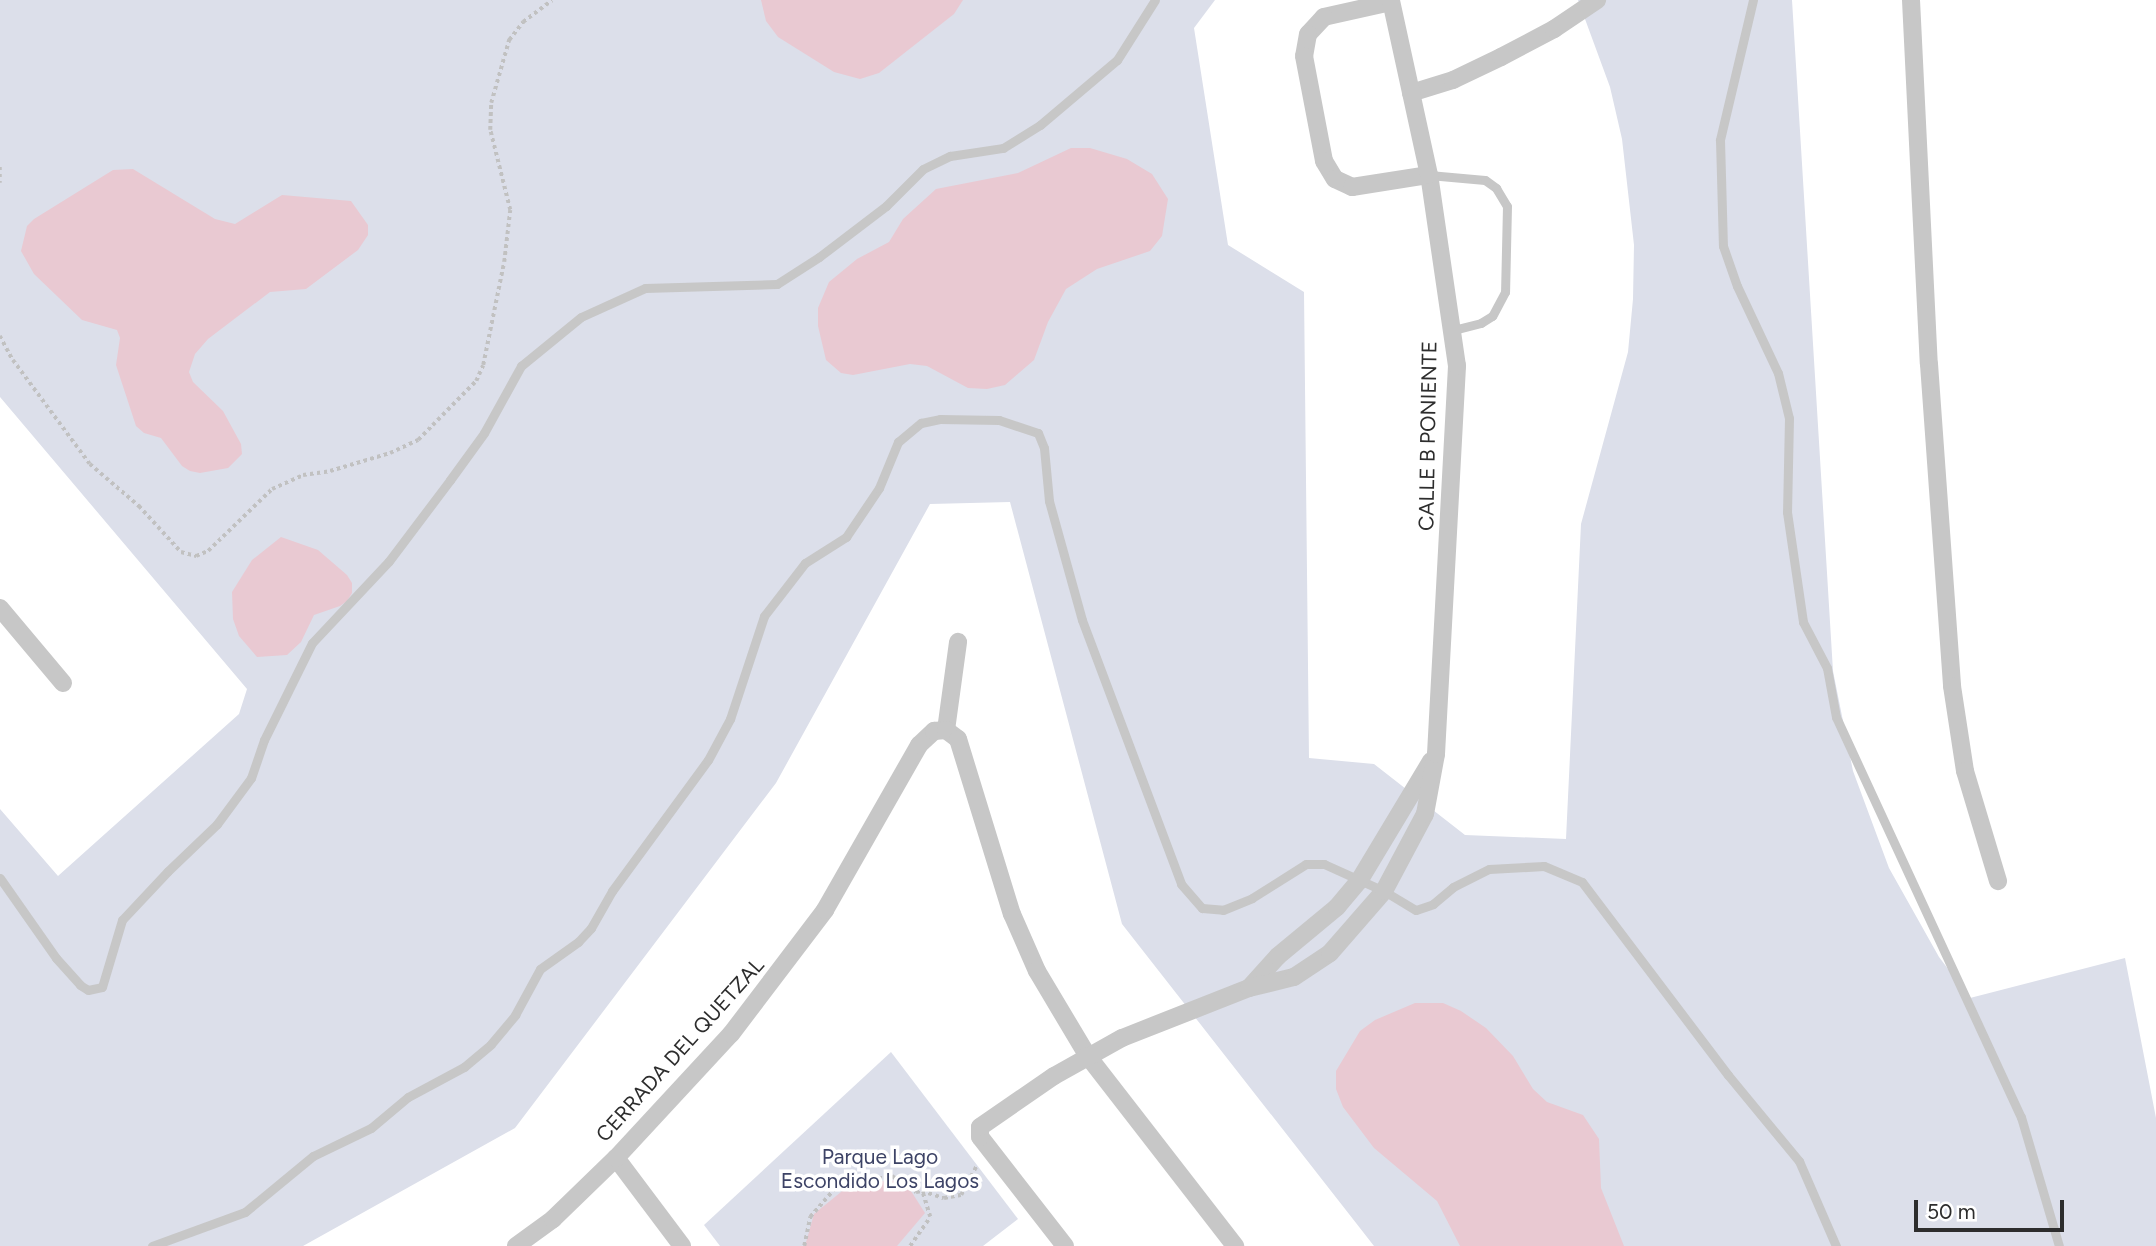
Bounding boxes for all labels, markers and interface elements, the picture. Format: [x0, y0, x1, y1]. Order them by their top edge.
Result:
street label: CALLE B PONIENTE [1414, 341, 1442, 531]
street label: CERRADA DEL QUETZAL [591, 953, 769, 1147]
park label: Parque Lago Escondido Los Lagos [781, 1144, 979, 1194]
scale bar [1918, 1186, 2068, 1230]
text: 50 m [1927, 1199, 1976, 1224]

